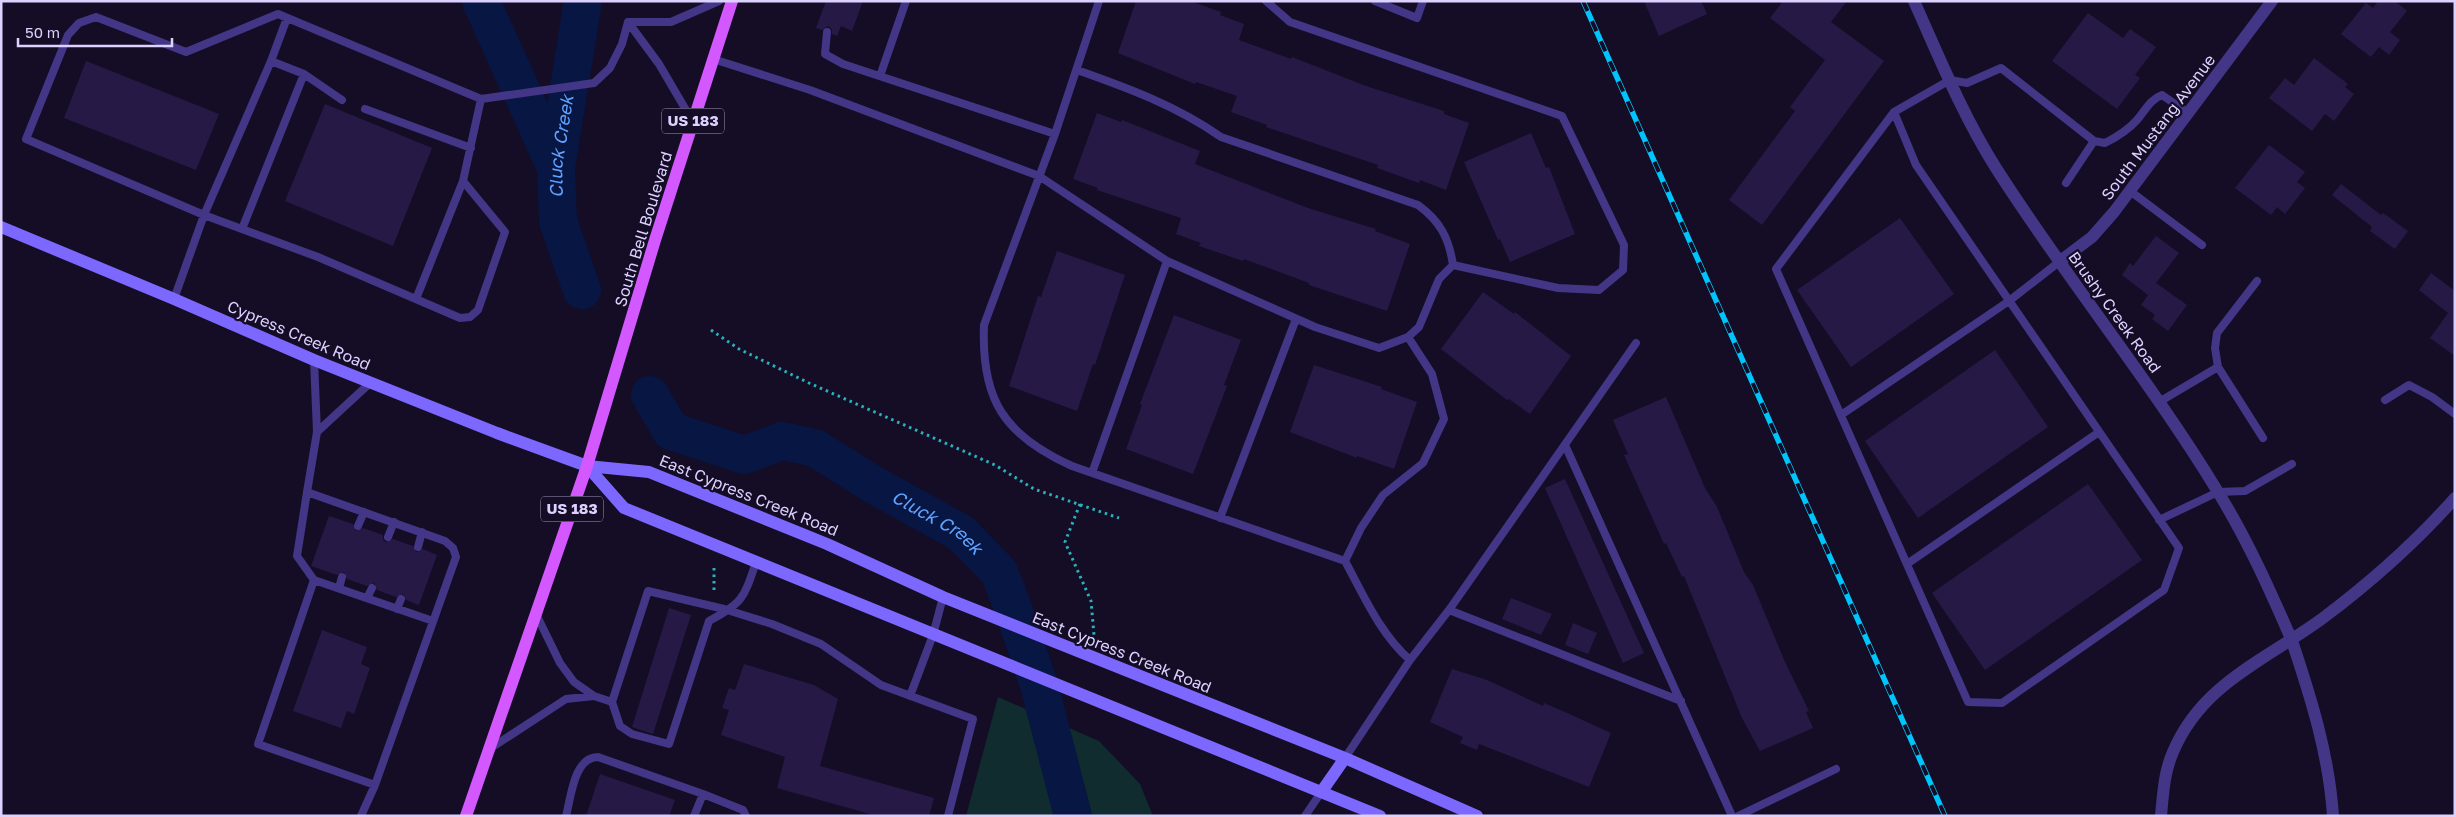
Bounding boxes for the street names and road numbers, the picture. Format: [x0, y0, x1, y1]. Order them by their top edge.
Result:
street label: South Mustang Avenue [2097, 50, 2219, 204]
road number: US 183 [662, 108, 724, 134]
street label: South Bell Boulevard [610, 149, 676, 309]
street label: Brushy Creek Road [2064, 247, 2166, 377]
street label: Cypress Creek Road [224, 296, 374, 374]
street label: East Cypress Creek Road [657, 450, 841, 540]
road number: US 183 [541, 496, 603, 522]
street label: East Cypress Creek Road [1030, 607, 1214, 697]

